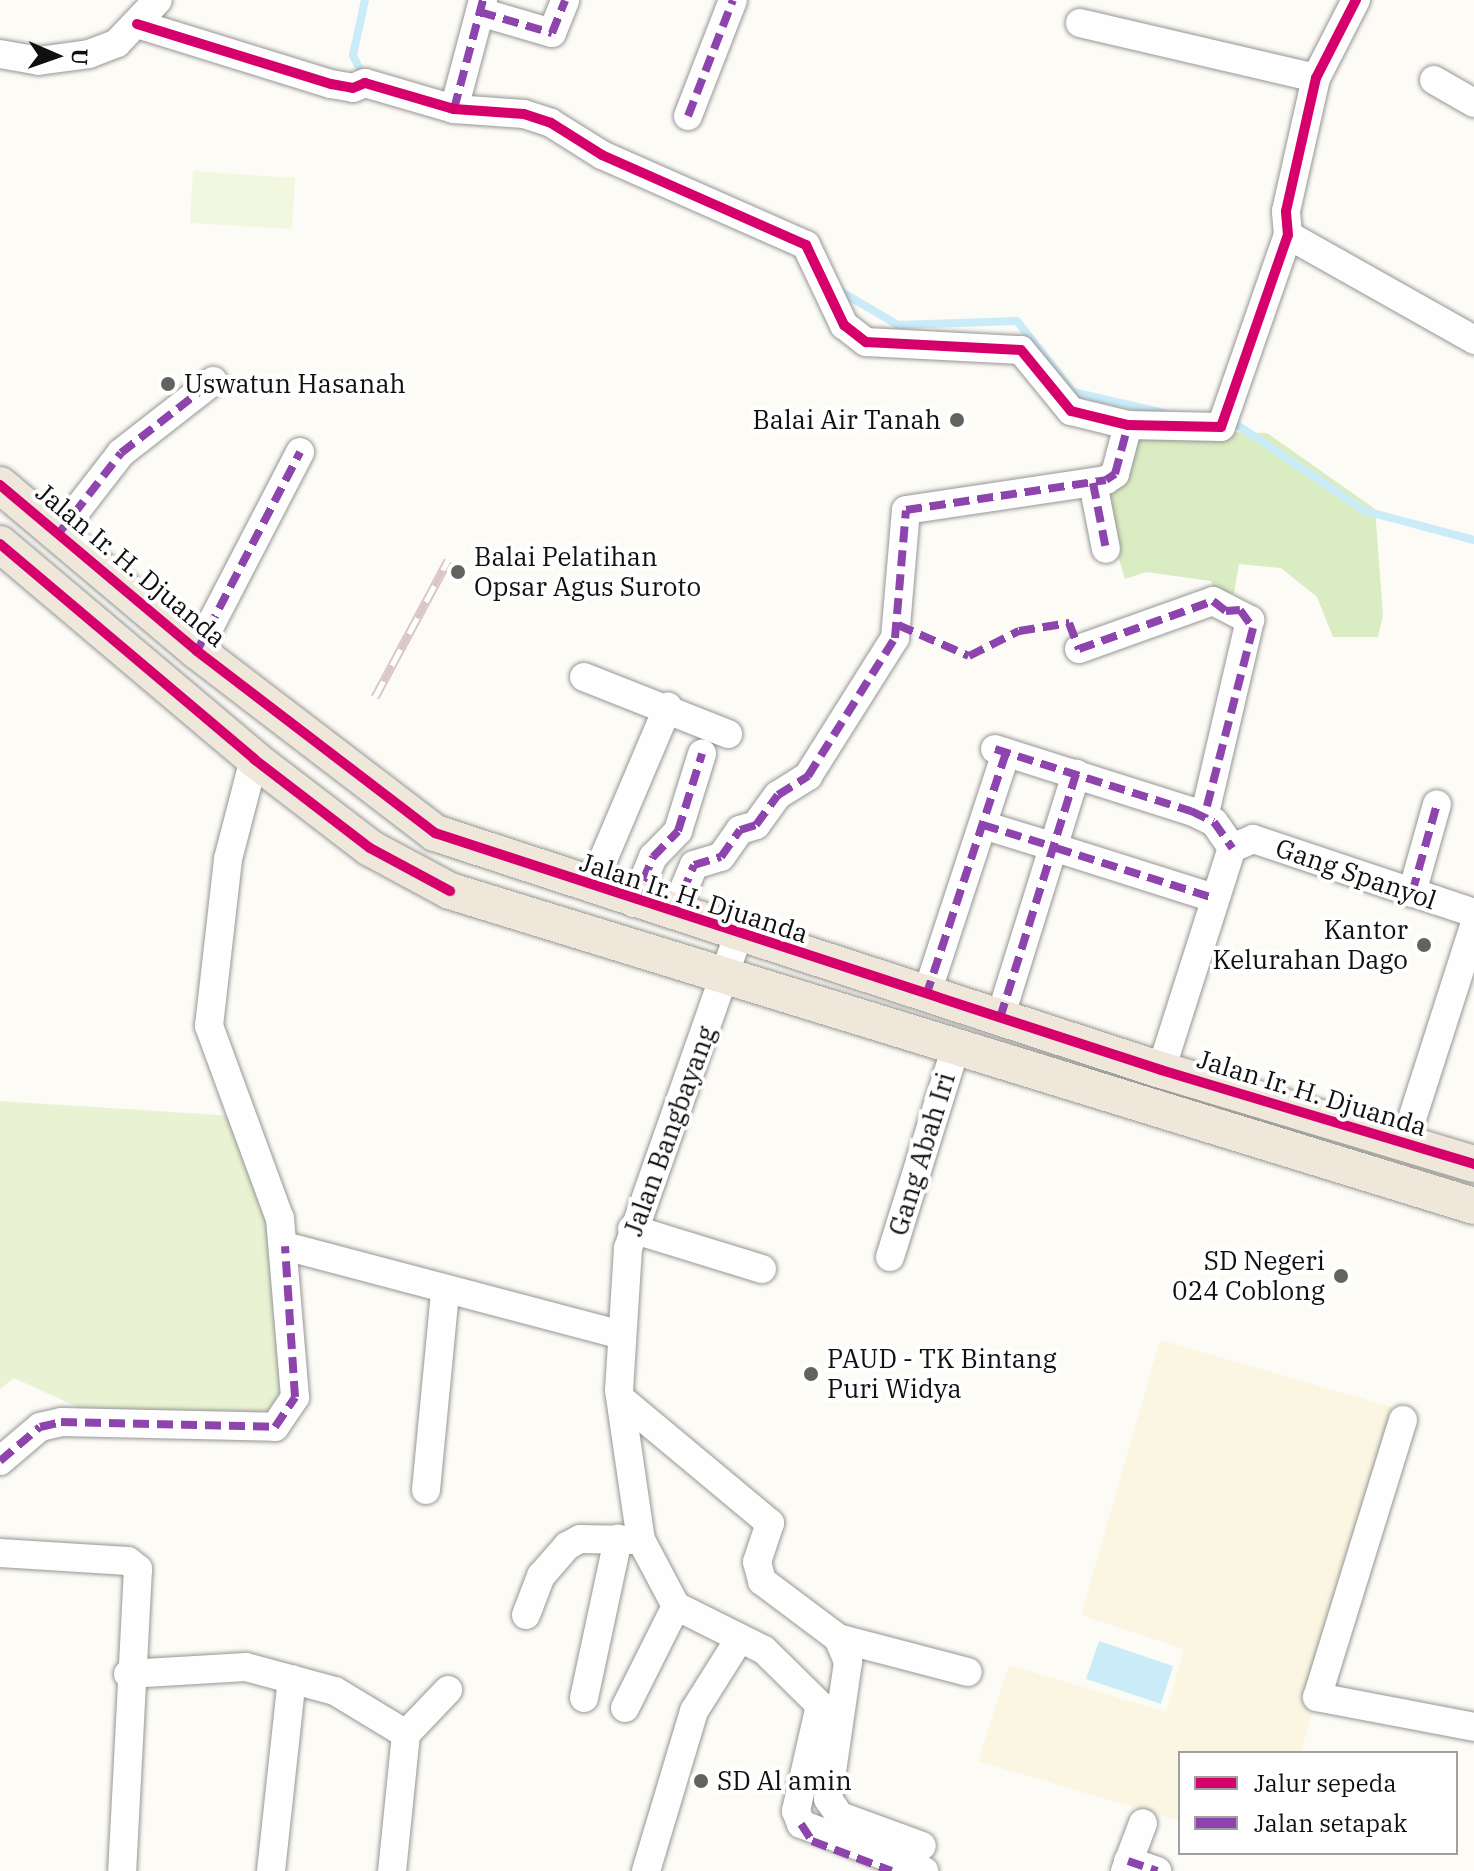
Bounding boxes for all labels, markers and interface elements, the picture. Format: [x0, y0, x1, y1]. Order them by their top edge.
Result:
north arrow [16, 16, 96, 96]
text: U [66, 48, 95, 66]
place label: Uswatun Hasanah [184, 368, 406, 400]
marker: Uswatun Hasanah [159, 375, 177, 393]
place label: Balai Air Tanah [752, 404, 941, 436]
marker: Balai Air Tanah [948, 411, 966, 429]
street label: Jalan Ir. H. Djuanda [30, 477, 232, 653]
place label: Balai Pelatihan Opsar Agus Suroto [474, 541, 701, 602]
marker: Balai Pelatihan Opsar Agus Suroto [449, 563, 467, 581]
street label: Gang Spanyol [1272, 832, 1440, 916]
street label: Jalan Ir. H. Djuanda [576, 846, 812, 950]
place label: Kantor Kelurahan Dago [1213, 914, 1408, 976]
marker: Kantor Kelurahan Dago [1415, 936, 1433, 954]
street label: Jalan Bangbayang [618, 1022, 722, 1240]
street label: Jalan Ir. H. Djuanda [1194, 1043, 1430, 1143]
street label: Gang Abah Iri [882, 1069, 962, 1239]
place label: SD Negeri 024 Coblong [1172, 1245, 1325, 1306]
marker: SD Negeri 024 Coblong [1332, 1267, 1350, 1285]
place label: PAUD - TK Bintang Puri Widya [827, 1343, 1057, 1404]
marker: PAUD - TK Bintang Puri Widya [802, 1365, 820, 1383]
legend [1178, 1751, 1458, 1855]
place label: SD Al amin [717, 1765, 852, 1797]
text: Jalur sepeda [1254, 1767, 1397, 1799]
marker: SD Al amin [692, 1772, 710, 1790]
text: Jalan setapak [1254, 1807, 1407, 1839]

